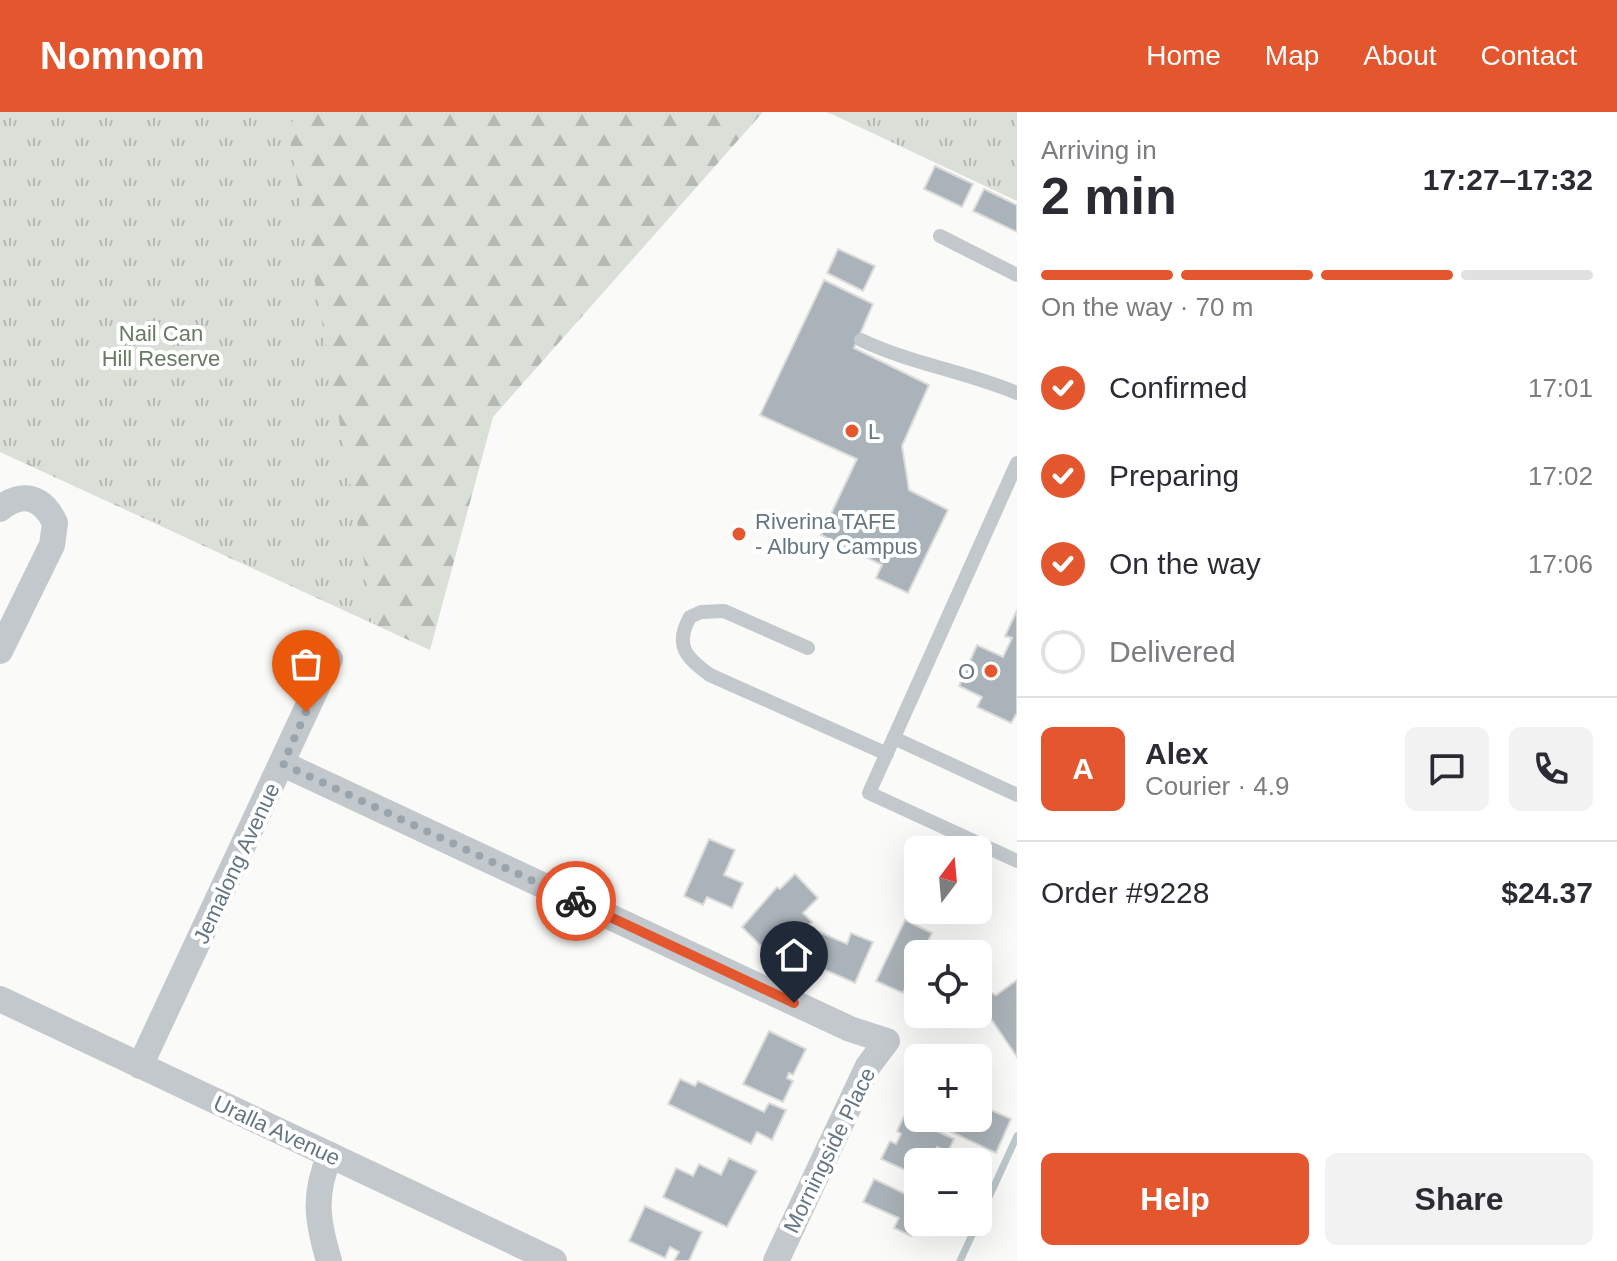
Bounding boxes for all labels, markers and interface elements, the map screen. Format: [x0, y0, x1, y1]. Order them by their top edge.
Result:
text: Nomnom [40, 35, 205, 77]
text: Home [1146, 40, 1221, 71]
text: Map [1265, 40, 1319, 71]
text: About [1363, 40, 1437, 71]
text: Contact [1481, 40, 1577, 71]
text: Arriving in [1041, 135, 1157, 165]
text: 17:27–17:32 [1423, 163, 1593, 196]
text: 2 min [1041, 167, 1177, 225]
text: On the way · 70 m [1041, 292, 1253, 322]
park label: Nail Can Hill Reserve [102, 321, 220, 371]
icon: check [1041, 366, 1085, 410]
text: Confirmed [1109, 371, 1247, 404]
text: 17:01 [1528, 373, 1593, 403]
place label: L [868, 419, 880, 444]
marker: L [843, 422, 861, 440]
icon: check [1041, 454, 1085, 498]
text: Preparing [1109, 459, 1239, 492]
text: 17:02 [1528, 461, 1593, 491]
place label: Riverina TAFE - Albury Campus [755, 509, 918, 559]
marker: Riverina TAFE - Albury Campus [730, 525, 748, 543]
icon: check [1041, 542, 1085, 586]
text: On the way [1109, 547, 1261, 580]
text: 17:06 [1528, 549, 1593, 579]
pin [272, 630, 340, 712]
text: Delivered [1109, 635, 1236, 668]
icon: bag [284, 642, 328, 686]
place label: O [958, 659, 975, 684]
marker: O [982, 662, 1000, 680]
button: chat [1405, 727, 1489, 811]
button: phone [1509, 727, 1593, 811]
text: Alex [1145, 737, 1208, 770]
text: A [1072, 752, 1094, 785]
text: Courier · 4.9 [1145, 771, 1290, 801]
street label: Jemalong Avenue [188, 779, 285, 948]
north arrow [904, 836, 992, 924]
map controls [904, 836, 992, 1236]
courier [536, 861, 616, 941]
text: Order #9228 [1041, 876, 1209, 909]
text: $24.37 [1501, 876, 1593, 909]
icon: bike [554, 879, 598, 923]
pin [760, 921, 828, 1003]
icon: home [772, 933, 816, 977]
button: locate [904, 940, 992, 1028]
button: + [904, 1044, 992, 1132]
street label: Morningside Place [779, 1063, 880, 1237]
street label: Uralla Avenue [210, 1090, 344, 1171]
button: − [904, 1148, 992, 1236]
button: Help [1041, 1153, 1309, 1245]
button: Share [1325, 1153, 1593, 1245]

